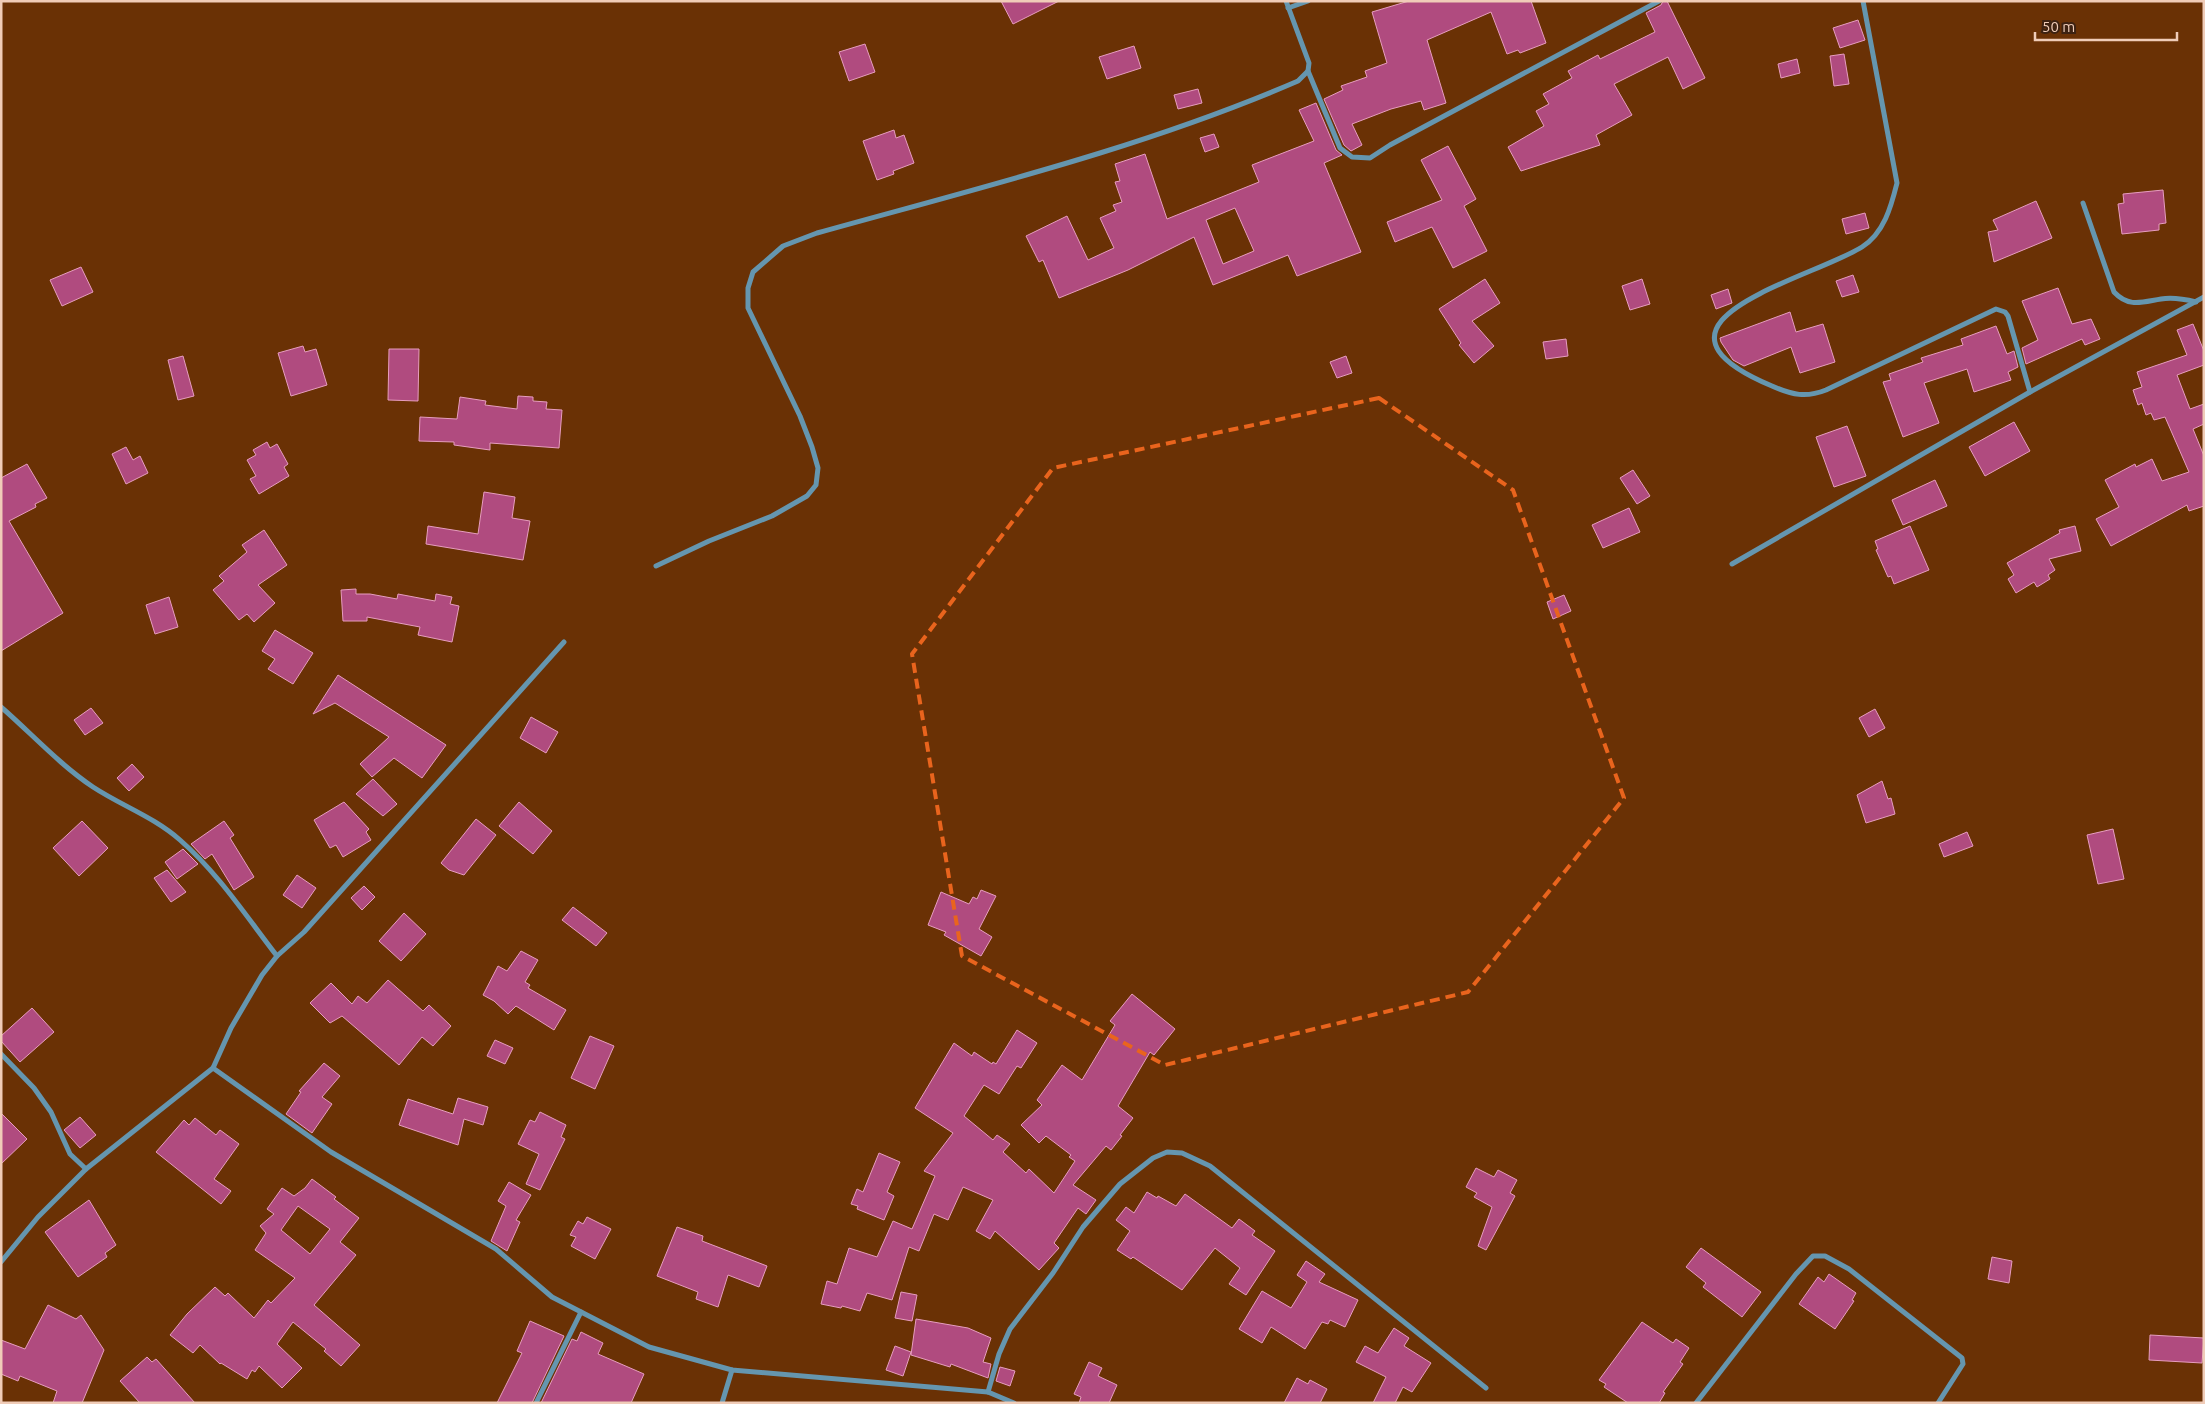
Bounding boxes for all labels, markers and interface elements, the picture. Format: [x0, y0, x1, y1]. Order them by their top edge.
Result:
scale bar [2035, 10, 2178, 42]
text: 50 m [2042, 18, 2075, 35]

